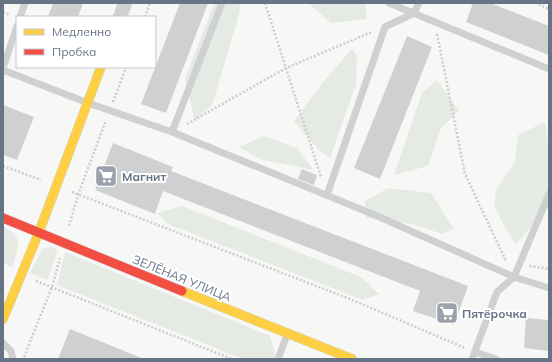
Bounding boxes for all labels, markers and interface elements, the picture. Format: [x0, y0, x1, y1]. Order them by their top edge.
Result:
legend [16, 16, 156, 68]
text: Медленно [52, 24, 111, 39]
text: Пробка [52, 44, 96, 59]
supermarket icon: Магнит [93, 163, 119, 189]
place label: Магнит [122, 169, 166, 184]
street label: ЗЕЛЁНАЯ УЛИЦА [130, 251, 234, 305]
supermarket icon: Пятёрочка [434, 300, 460, 326]
place label: Пятёрочка [462, 306, 527, 321]

